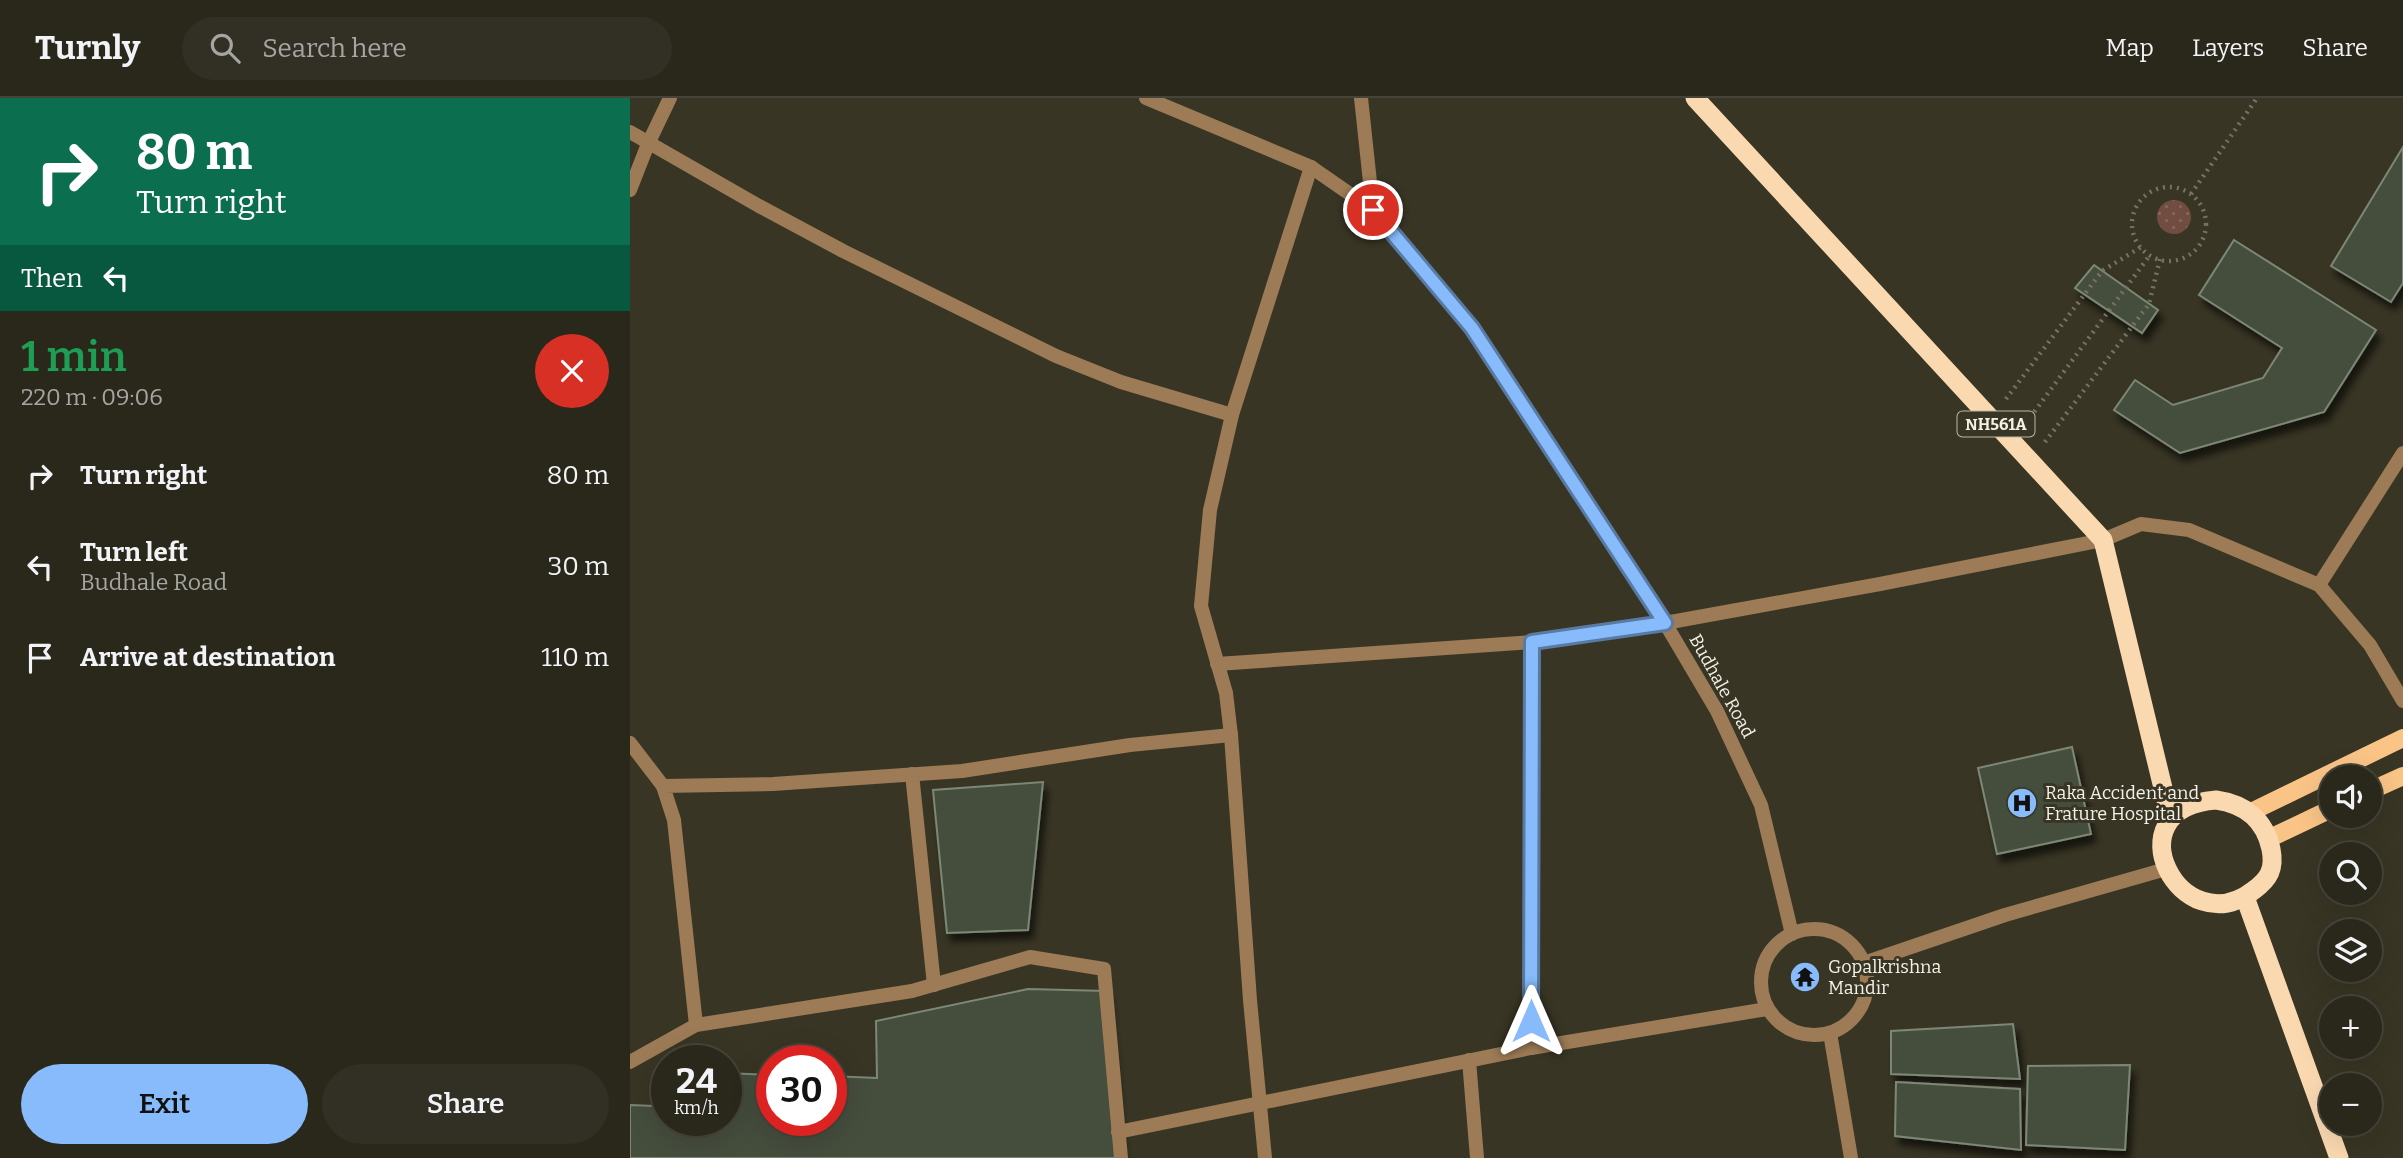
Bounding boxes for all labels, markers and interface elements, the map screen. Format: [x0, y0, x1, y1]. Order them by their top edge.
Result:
search box [182, 17, 672, 80]
text: Turnly [35, 28, 140, 68]
icon: search [206, 29, 244, 67]
text: Search here [262, 33, 407, 64]
text: Map [2106, 34, 2154, 62]
text: Layers [2192, 34, 2264, 62]
text: Share [2302, 34, 2368, 62]
text: 80 m [136, 123, 252, 182]
icon: right [21, 126, 112, 217]
pin [1343, 180, 1403, 240]
text: Turn right [136, 183, 287, 221]
icon: arrive [1354, 191, 1392, 229]
icon: left [97, 259, 135, 297]
text: Then [21, 263, 83, 294]
text: 1 min [21, 332, 127, 382]
button: close [535, 334, 609, 408]
text: 220 m · 09:06 [21, 383, 163, 411]
road number: NH561A [1958, 412, 2034, 436]
icon: right [21, 457, 59, 495]
text: Turn right [80, 460, 207, 491]
text: 80 m [547, 460, 609, 491]
text: Turn left [80, 537, 188, 568]
icon: left [21, 548, 59, 586]
text: 30 m [548, 551, 609, 582]
text: Budhale Road [80, 568, 227, 596]
street label: Budhale Road [1684, 630, 1760, 742]
icon: arrive [21, 639, 59, 677]
text: Arrive at destination [80, 642, 335, 673]
text: 110 m [541, 642, 609, 673]
map controls [2319, 765, 2382, 1136]
button: sound [2319, 765, 2382, 828]
place label: Raka Accident and Frature Hospital [2045, 782, 2199, 825]
hospital icon: Raka Accident and Frature Hospital [2005, 786, 2039, 820]
button: search [2319, 842, 2382, 905]
button: layers [2319, 919, 2382, 982]
place label: Gopalkrishna Mandir [1828, 956, 1942, 999]
temple icon: Gopalkrishna Mandir [1788, 960, 1822, 994]
position arrow [1494, 984, 1568, 1058]
button: + [2319, 996, 2382, 1059]
speed limit sign: 30 [756, 1045, 847, 1136]
text: 24 [676, 1060, 717, 1102]
button: Exit [21, 1064, 308, 1144]
button: Share [322, 1064, 609, 1144]
button: − [2319, 1073, 2382, 1136]
text: km/h [674, 1097, 719, 1119]

